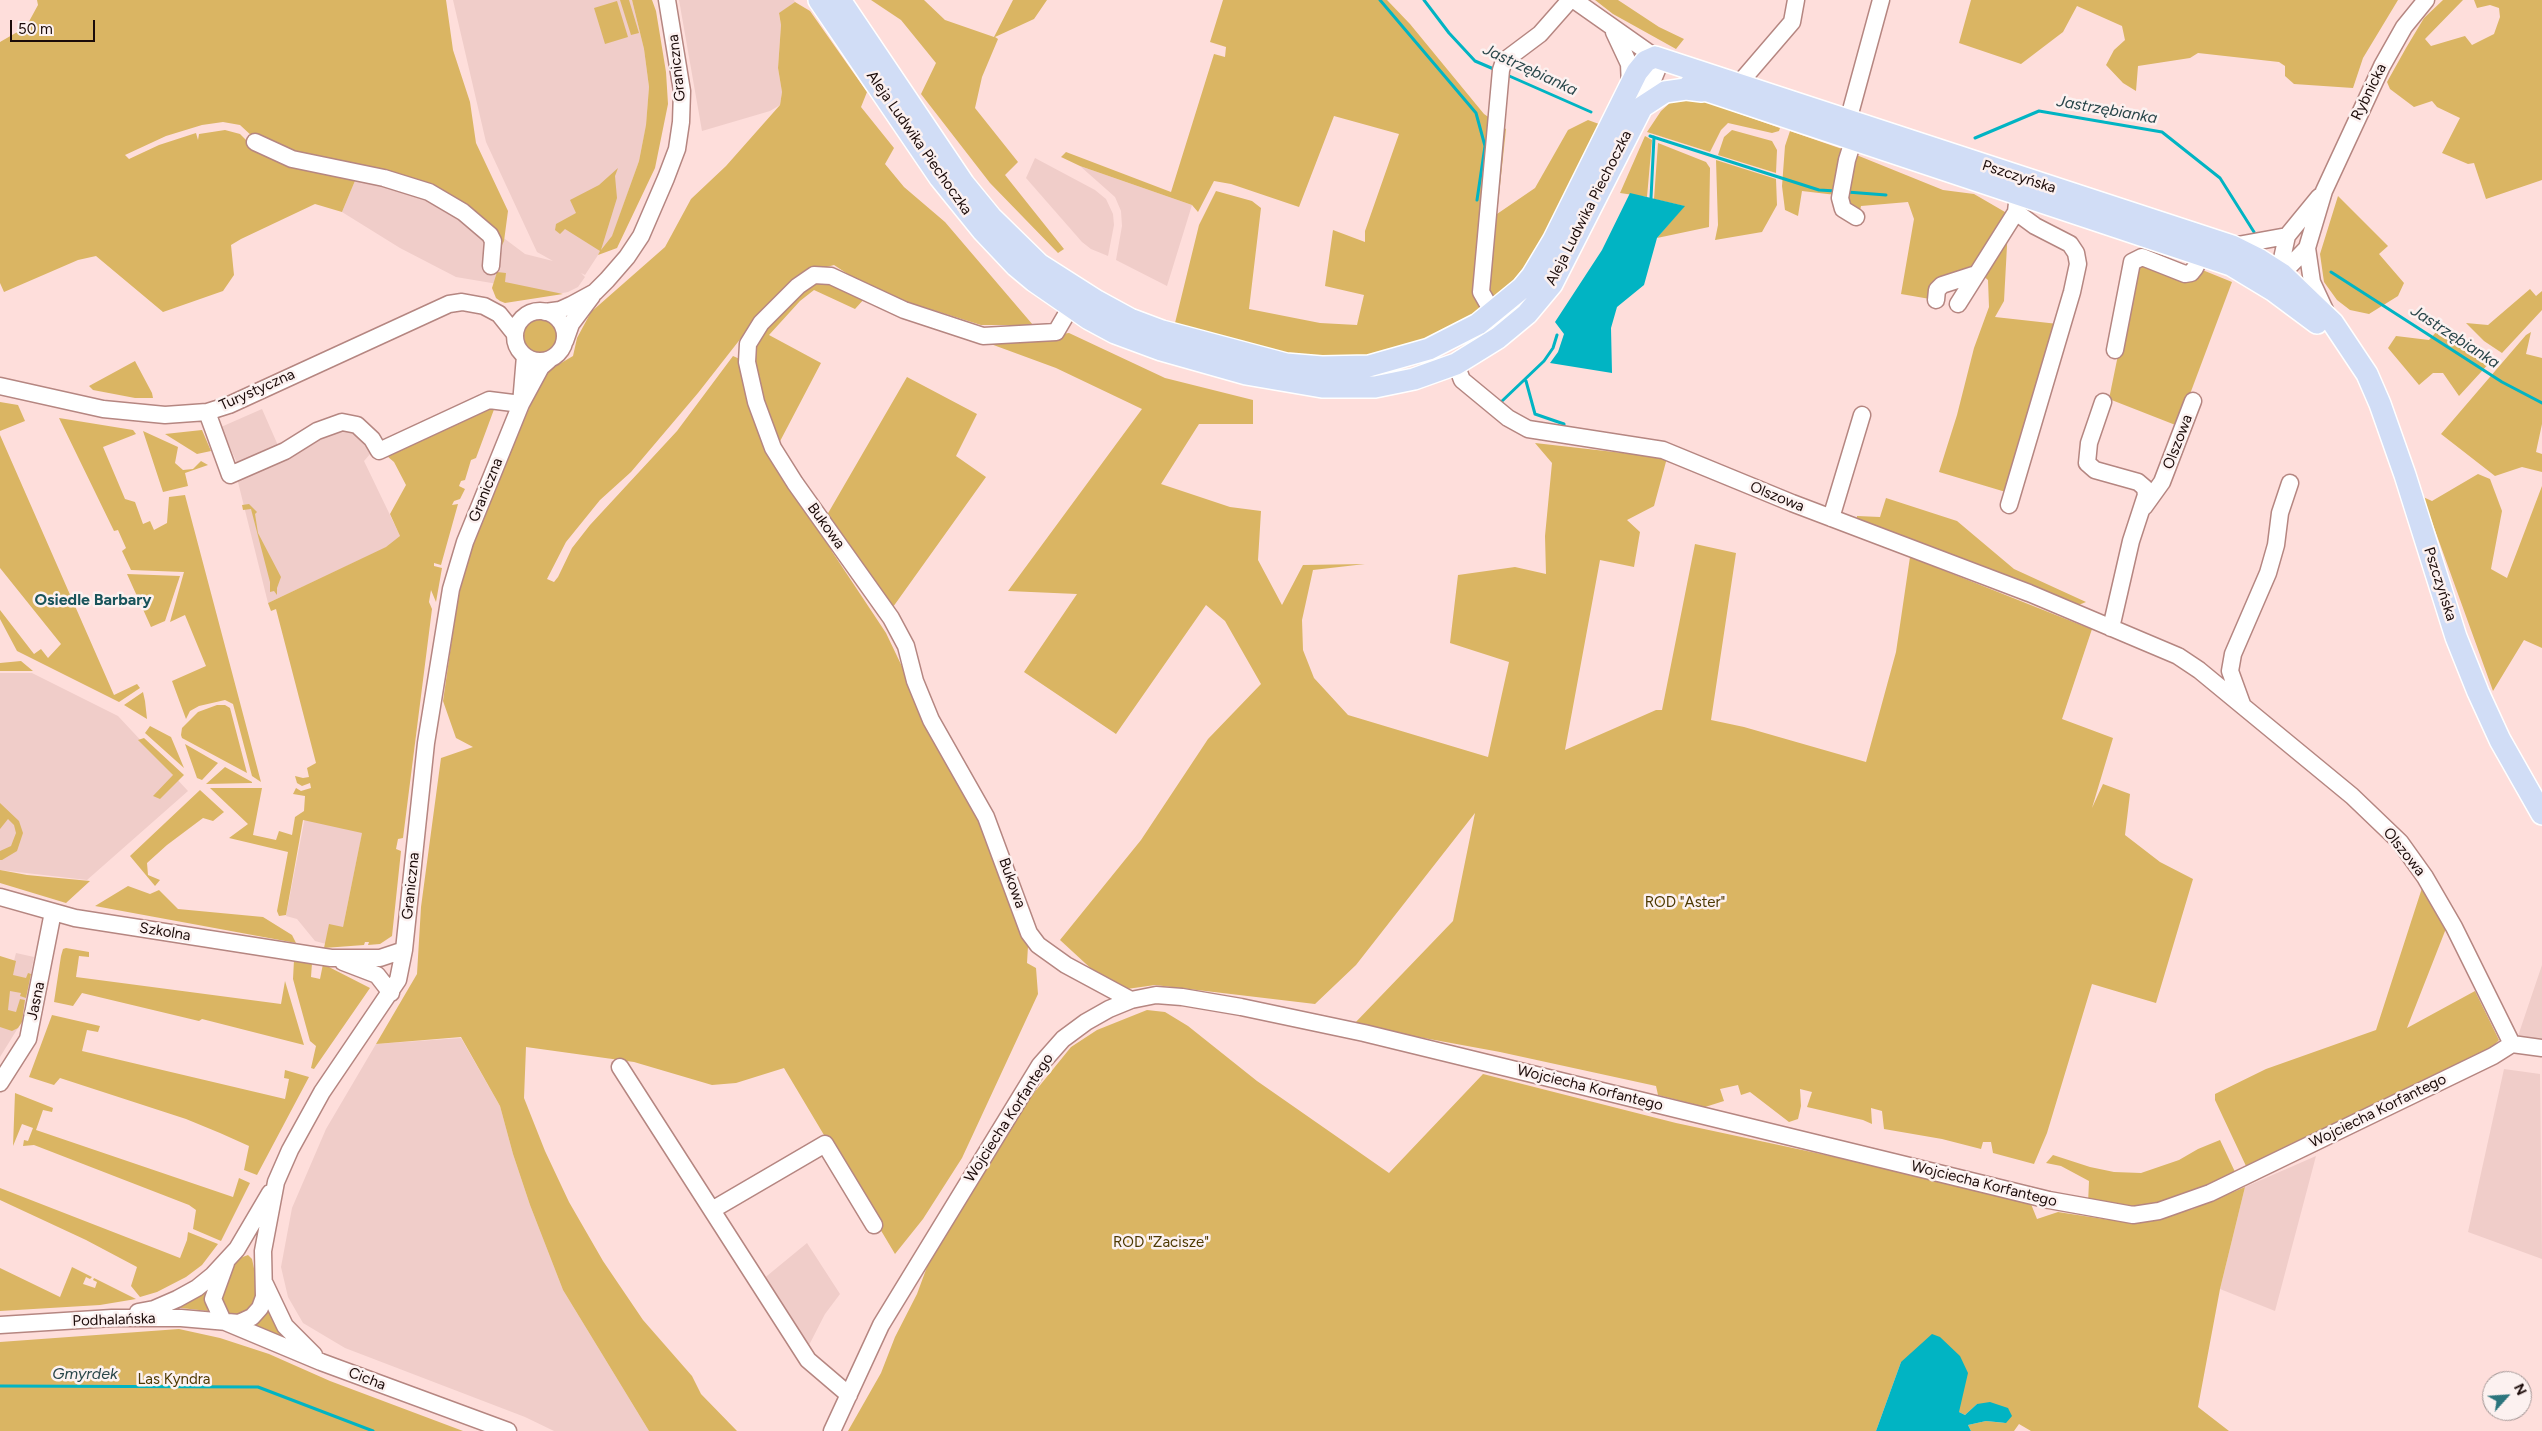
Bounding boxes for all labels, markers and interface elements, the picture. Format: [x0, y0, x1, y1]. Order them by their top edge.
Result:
scale bar [12, 10, 98, 42]
text: 50 m [18, 20, 53, 38]
street label: Graniczna [665, 34, 689, 102]
water label: Jastrzębianka [1480, 40, 1580, 100]
street label: Rybnicka [2348, 61, 2390, 123]
street label: Aleja Ludwika Piechoczka [862, 68, 976, 218]
water label: Jastrzębianka [2055, 92, 2159, 128]
street label: Aleja Ludwika Piechoczka [1542, 128, 1636, 288]
street label: Pszczyńska [1980, 157, 2058, 197]
water label: Jastrzębianka [2407, 301, 2503, 373]
street label: Turystyczna [216, 365, 298, 415]
street label: Olszowa [2159, 412, 2197, 472]
street label: Graniczna [465, 455, 507, 525]
street label: Olszowa [1747, 478, 1807, 516]
street label: Bukowa [803, 500, 849, 552]
street label: Pszczyńska [2420, 545, 2460, 623]
district label: Osiedle Barbary [35, 590, 151, 610]
street label: Olszowa [2379, 824, 2429, 880]
street label: Graniczna [399, 852, 423, 920]
street label: Bukowa [995, 855, 1029, 911]
park label: ROD "Aster" [1645, 894, 1725, 912]
street label: Szkolna [138, 919, 192, 945]
street label: Jasna [23, 980, 49, 1022]
street label: Wojciecha Korfantego [961, 1050, 1057, 1186]
street label: Wojciecha Korfantego [1515, 1061, 1665, 1115]
street label: Wojciecha Korfantego [2307, 1070, 2449, 1152]
street label: Wojciecha Korfantego [1909, 1157, 2059, 1211]
park label: ROD "Zacisze" [1113, 1234, 1209, 1252]
street label: Podhalańska [72, 1310, 156, 1330]
water label: Gmyrdek [52, 1364, 118, 1384]
street label: Cicha [346, 1364, 388, 1394]
park label: Las Kyndra [138, 1371, 210, 1389]
north arrow [2482, 1371, 2532, 1421]
text: N [2510, 1381, 2530, 1398]

